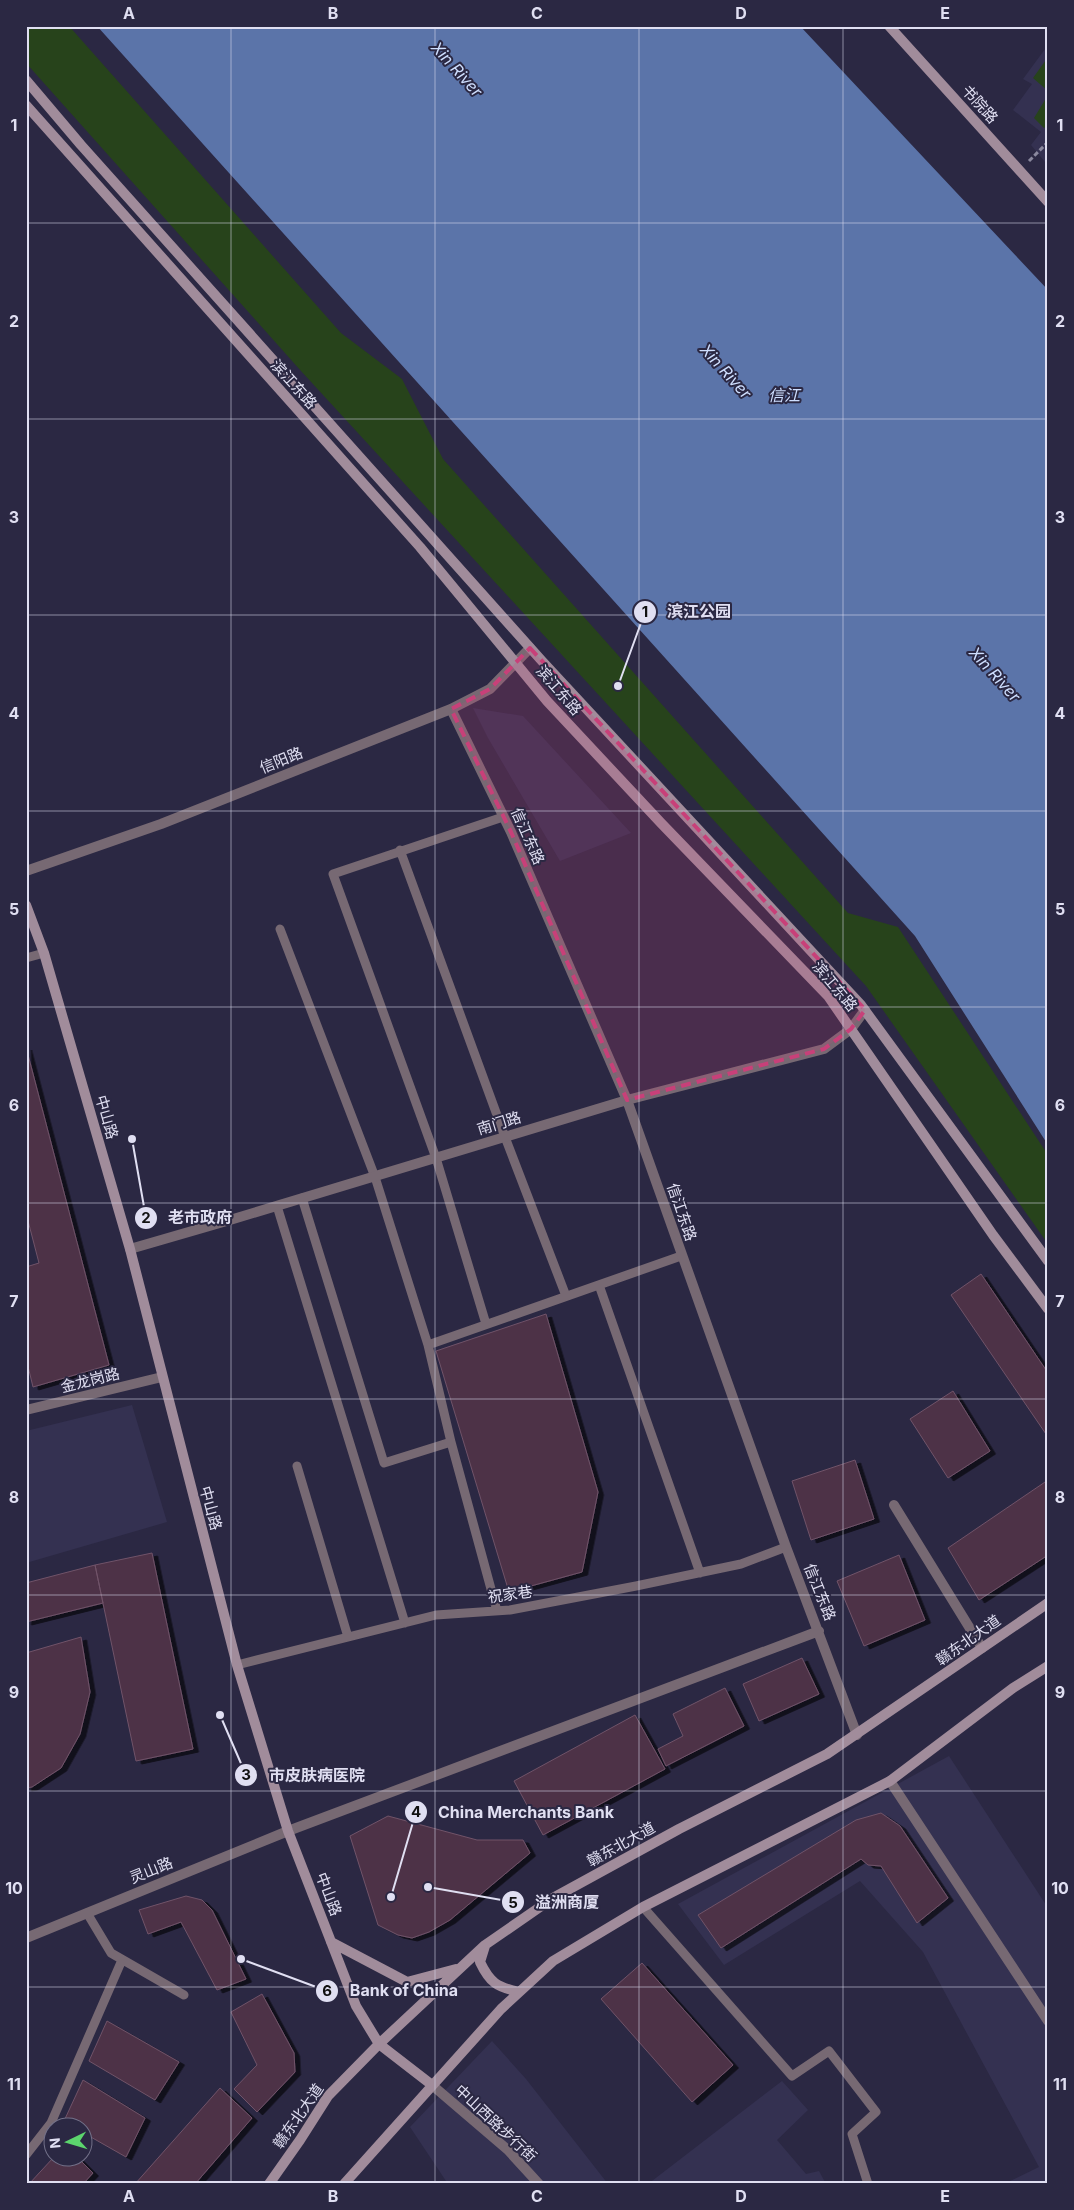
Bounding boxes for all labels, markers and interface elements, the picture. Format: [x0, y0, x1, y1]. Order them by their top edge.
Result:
text: A [123, 3, 135, 23]
text: B [328, 3, 338, 23]
text: C [531, 3, 543, 23]
text: D [735, 3, 747, 23]
text: E [940, 3, 950, 23]
water label: Xin River [427, 37, 487, 101]
street label: 书院路 [958, 81, 1002, 127]
text: 1 [11, 115, 17, 135]
text: 1 [1057, 115, 1063, 135]
text: 2 [9, 311, 19, 331]
text: 2 [1055, 311, 1065, 331]
water label: Xin River [696, 339, 756, 403]
street label: 滨江东路 [267, 355, 321, 413]
water label: 信江 [768, 385, 802, 405]
text: 3 [9, 507, 19, 527]
text: 3 [1055, 507, 1065, 527]
callout: 滨江公园 [632, 596, 741, 627]
text: 滨江公园 [667, 601, 731, 621]
text: 1 [642, 602, 648, 621]
water label: Xin River [965, 642, 1025, 706]
street label: 滨江东路 [532, 661, 586, 719]
text: 4 [9, 703, 20, 723]
text: 4 [1055, 703, 1066, 723]
street label: 信阳路 [257, 743, 305, 777]
street label: 信江东路 [507, 805, 549, 867]
text: 5 [9, 899, 19, 919]
text: 5 [1055, 899, 1065, 919]
street label: 滨江东路 [808, 957, 862, 1015]
street label: 中山路 [92, 1093, 122, 1141]
text: 6 [9, 1095, 19, 1115]
text: 6 [1055, 1095, 1065, 1115]
street label: 南门路 [475, 1107, 523, 1139]
street label: 信江东路 [663, 1181, 701, 1243]
callout: 老市政府 [133, 1202, 242, 1233]
text: 老市政府 [168, 1207, 232, 1227]
text: 2 [141, 1208, 151, 1227]
text: 7 [9, 1291, 19, 1311]
text: 7 [1055, 1291, 1065, 1311]
street label: 金龙岗路 [59, 1364, 121, 1396]
street label: 中山路 [196, 1484, 226, 1532]
text: 8 [9, 1487, 19, 1507]
text: 8 [1055, 1487, 1065, 1507]
street label: 信江东路 [800, 1561, 840, 1623]
street label: 祝家巷 [486, 1581, 534, 1607]
street label: 赣东北大道 [932, 1611, 1004, 1669]
text: 9 [9, 1682, 19, 1702]
text: 9 [1055, 1682, 1065, 1702]
callout: 市皮肤病医院 [234, 1760, 375, 1791]
text: 3 [241, 1765, 251, 1784]
text: 市皮肤病医院 [269, 1765, 365, 1785]
callout: China Merchants Bank [403, 1796, 624, 1827]
text: 4 [411, 1802, 421, 1821]
text: China Merchants Bank [438, 1802, 615, 1822]
street label: 赣东北大道 [584, 1818, 658, 1870]
street label: 灵山路 [127, 1853, 175, 1887]
street label: 中山路 [312, 1870, 346, 1918]
text: 10 [5, 1878, 23, 1898]
text: 10 [1051, 1878, 1069, 1898]
callout: 溢洲商厦 [500, 1887, 609, 1918]
text: 溢洲商厦 [535, 1892, 599, 1912]
text: 5 [508, 1893, 518, 1912]
callout: Bank of China [315, 1975, 468, 2006]
text: Bank of China [350, 1980, 458, 2000]
text: 6 [322, 1981, 332, 2000]
text: 11 [7, 2074, 21, 2094]
text: 11 [1053, 2074, 1067, 2094]
street label: 赣东北大道 [269, 2080, 327, 2152]
street label: 中山西路步行街 [451, 2080, 541, 2166]
north arrow [42, 2118, 92, 2168]
text: N [46, 2137, 63, 2149]
text: A [123, 2186, 135, 2206]
text: B [328, 2186, 338, 2206]
text: C [531, 2186, 543, 2206]
text: D [735, 2186, 747, 2206]
text: E [940, 2186, 950, 2206]

